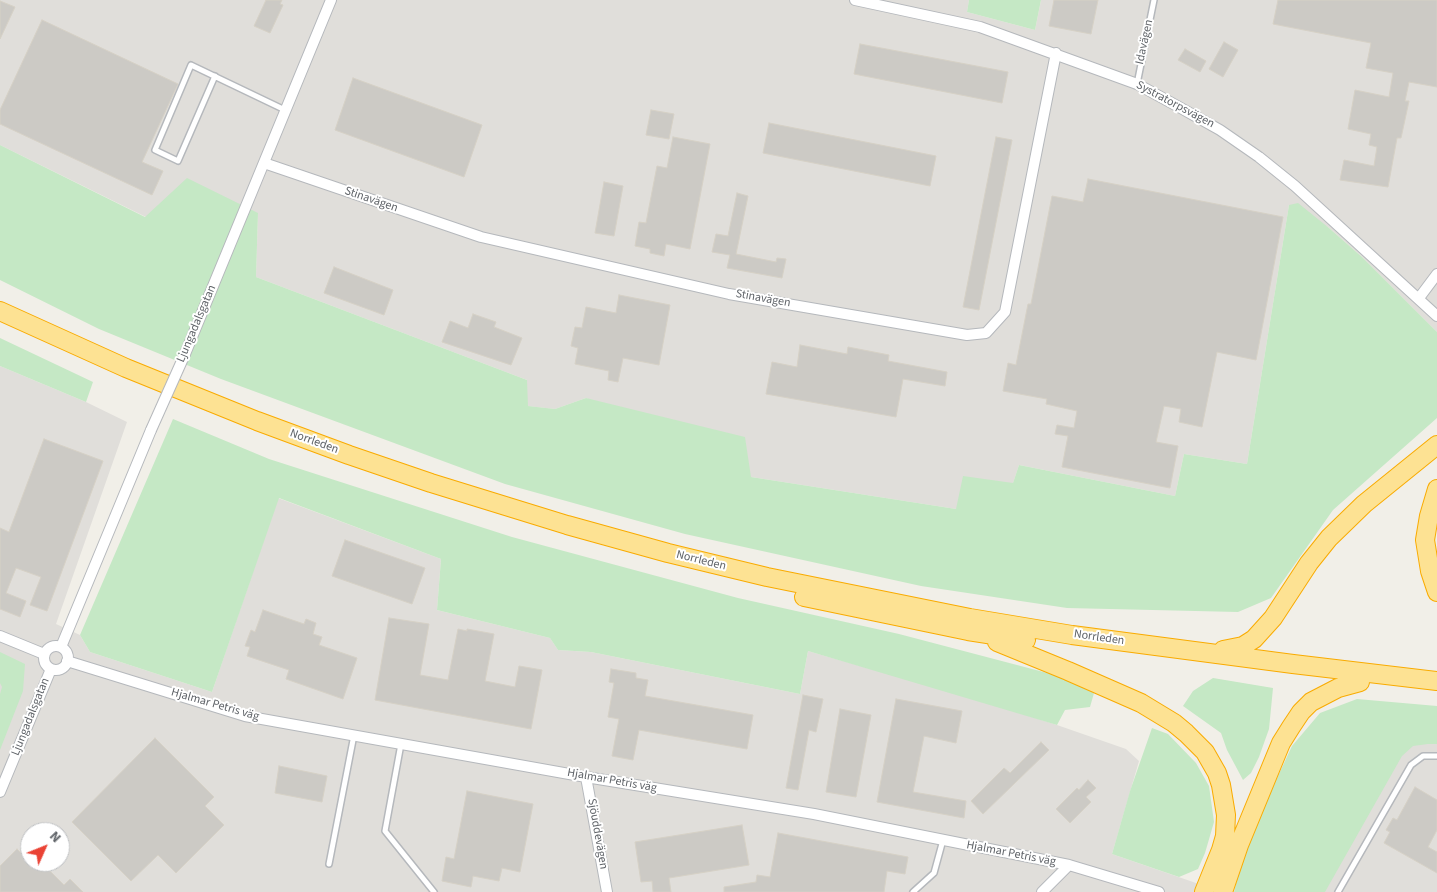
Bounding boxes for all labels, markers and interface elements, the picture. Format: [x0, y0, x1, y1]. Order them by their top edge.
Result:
street label: Idavägen [1133, 18, 1157, 66]
street label: Systratorpsvägen [1133, 78, 1217, 132]
street label: Stinavägen [342, 184, 400, 216]
street label: Ljungadalsgatan [174, 283, 220, 365]
street label: Stinavägen [734, 287, 792, 311]
street label: Norrleden [288, 427, 340, 457]
street label: Norrleden [675, 548, 727, 574]
street label: Norrleden [1073, 627, 1125, 649]
street label: Ljungadalsgatan [9, 676, 53, 758]
street label: Hjalmar Petris väg [169, 686, 261, 724]
street label: Hjalmar Petris väg [566, 766, 658, 796]
street label: Sjöuddevägen [584, 798, 610, 870]
north arrow [20, 822, 70, 872]
text: N [45, 827, 65, 848]
street label: Hjalmar Petris väg [965, 838, 1057, 870]

